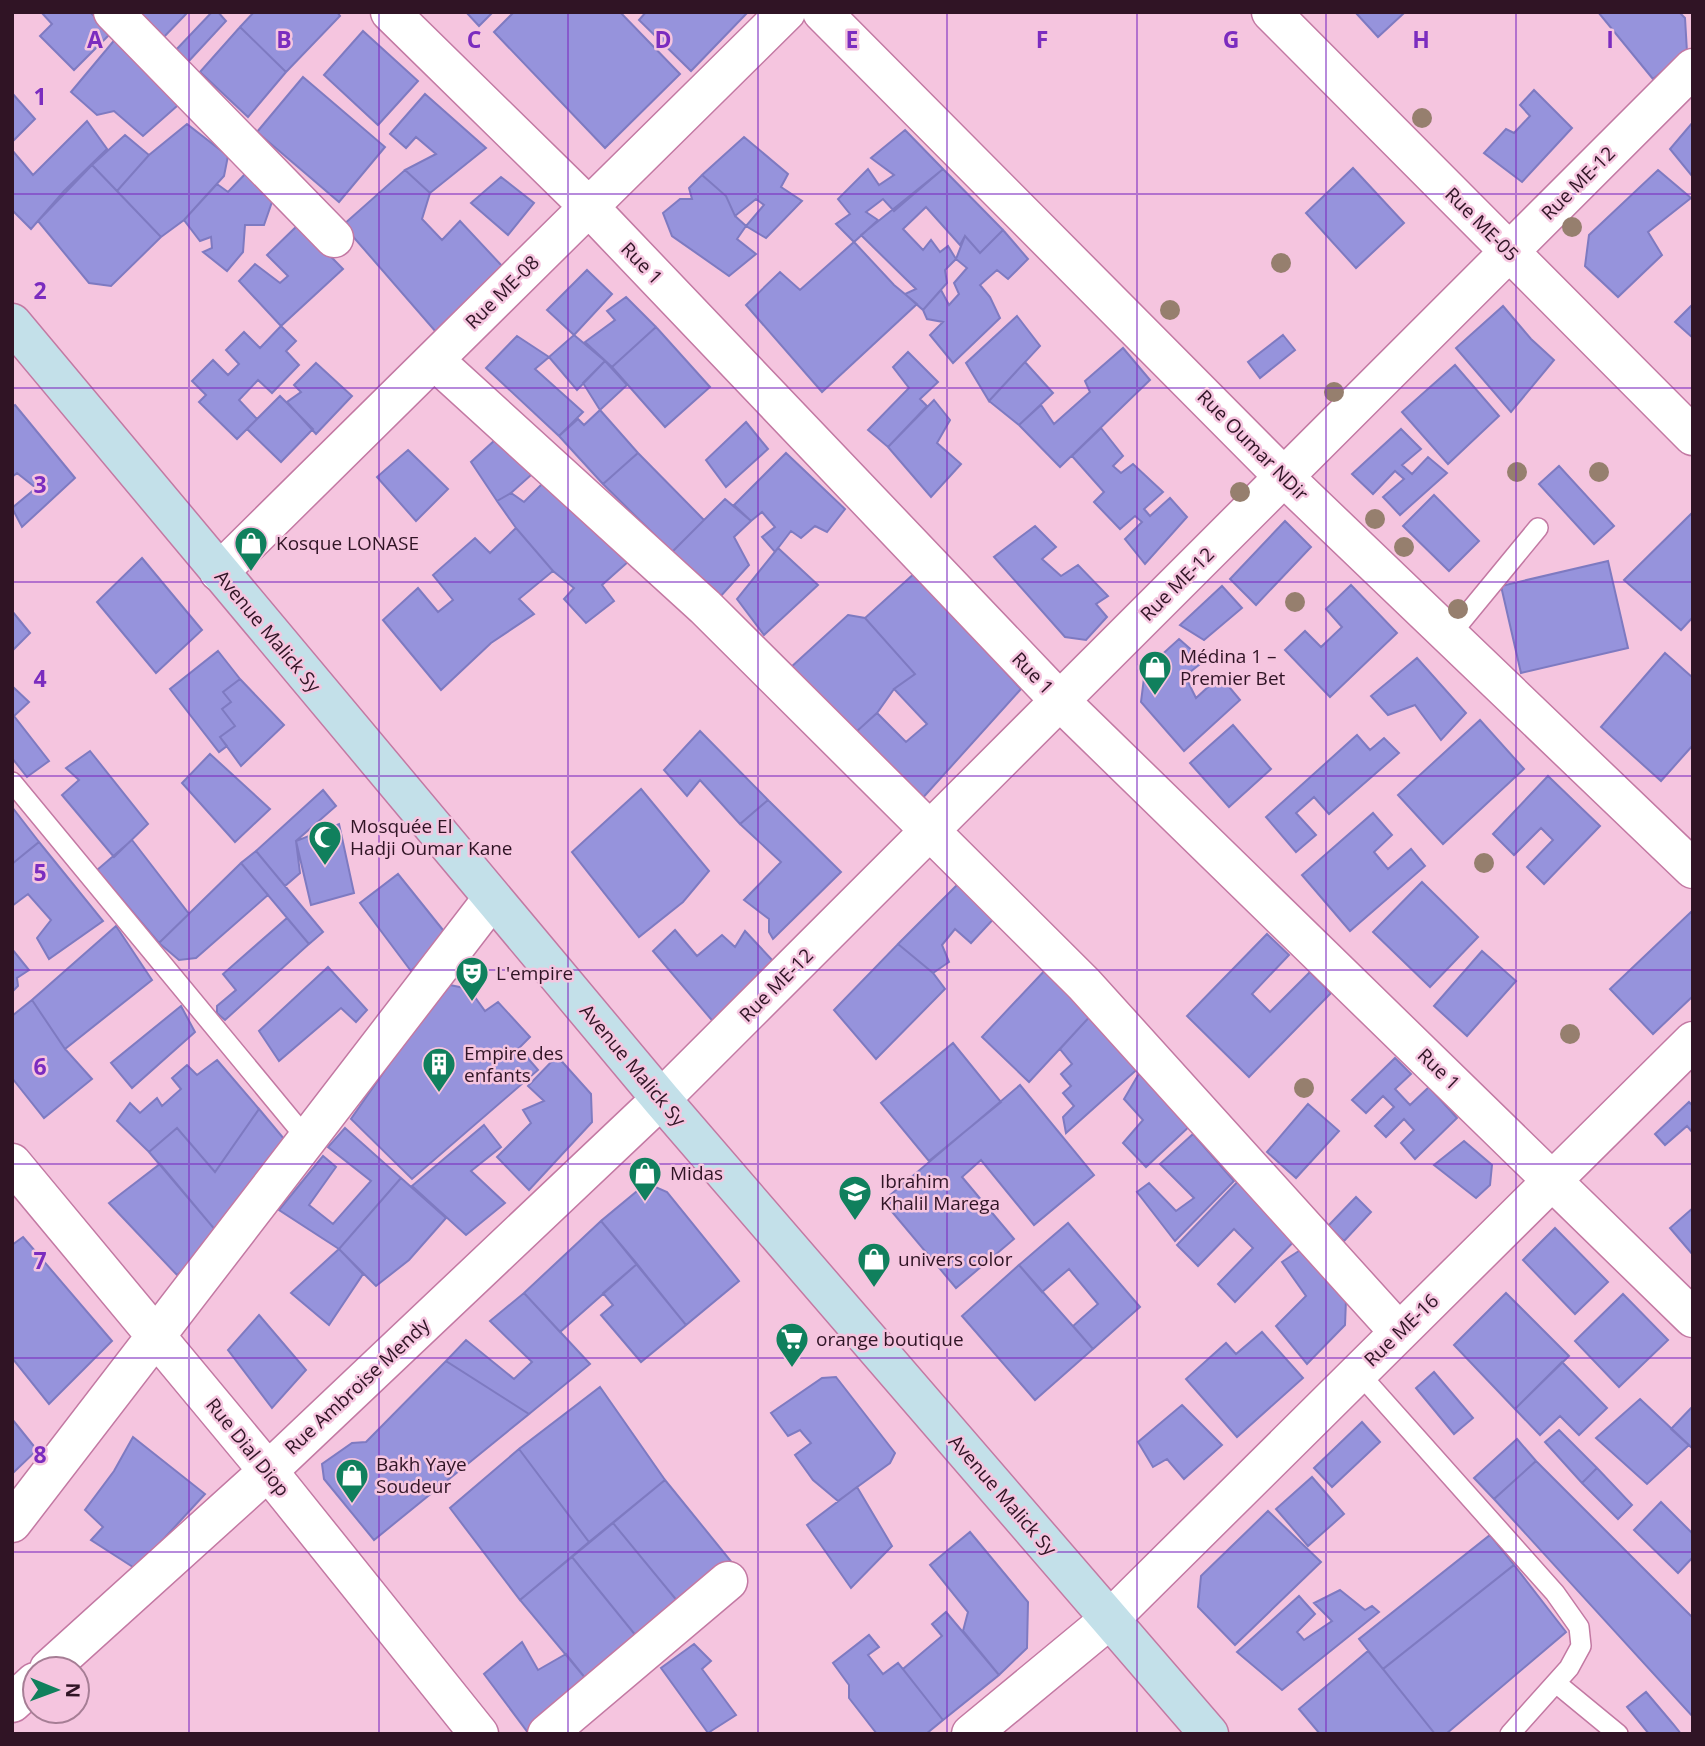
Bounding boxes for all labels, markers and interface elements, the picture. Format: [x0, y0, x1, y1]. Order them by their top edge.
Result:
text: A [87, 23, 103, 55]
text: B [276, 23, 292, 55]
text: C [467, 23, 481, 55]
text: D [654, 23, 672, 55]
text: E [846, 23, 858, 55]
text: F [1036, 23, 1048, 55]
text: G [1223, 23, 1239, 55]
text: H [1412, 23, 1430, 55]
text: I [1606, 23, 1614, 55]
text: 1 [33, 80, 47, 112]
street label: Rue ME-12 [1535, 140, 1621, 226]
street label: Rue ME-05 [1439, 181, 1525, 267]
street label: Rue 1 [615, 236, 669, 290]
street label: Rue ME-08 [459, 249, 545, 335]
text: 2 [33, 274, 47, 306]
street label: Rue Oumar NDir [1192, 384, 1314, 506]
text: 3 [33, 468, 47, 500]
shop icon: Kosque LONASE [232, 524, 270, 573]
place label: Kosque LONASE [276, 530, 419, 556]
street label: Rue ME-12 [1134, 541, 1220, 627]
street label: Avenue Malick Sy [209, 564, 327, 698]
place label: Médina 1 – Premier Bet [1180, 643, 1286, 691]
street label: Rue 1 [1006, 646, 1060, 700]
shop icon: Médina 1 – Premier Bet [1136, 648, 1174, 697]
text: 4 [33, 662, 47, 694]
place label: Mosquée El Hadji Oumar Kane [350, 813, 513, 861]
mosque icon: Mosquée El Hadji Oumar Kane [306, 818, 344, 867]
text: 5 [33, 856, 47, 888]
street label: Rue ME-12 [733, 942, 819, 1028]
theatre icon: L'empire [453, 954, 491, 1003]
place label: L'empire [496, 960, 573, 986]
street label: Avenue Malick Sy [574, 998, 692, 1132]
place label: Empire des enfants [464, 1040, 563, 1088]
street label: Rue 1 [1412, 1042, 1466, 1096]
building icon: Empire des enfants [420, 1045, 458, 1094]
text: 6 [33, 1050, 47, 1082]
shop icon: Midas [626, 1154, 664, 1203]
place label: Midas [670, 1160, 723, 1186]
place label: Ibrahim Khalil Marega [880, 1168, 1000, 1216]
school or university icon: Ibrahim Khalil Marega [836, 1173, 874, 1222]
shop icon: univers color [855, 1240, 893, 1289]
text: 7 [33, 1244, 47, 1276]
place label: univers color [898, 1246, 1013, 1272]
street label: Rue ME-16 [1358, 1288, 1444, 1372]
street label: Rue Ambroise Mendy [279, 1312, 435, 1460]
supermarket icon: orange boutique [773, 1320, 811, 1369]
place label: orange boutique [816, 1326, 964, 1352]
street label: Rue Dial Diop [200, 1392, 296, 1502]
street label: Avenue Malick Sy [943, 1429, 1063, 1561]
text: 8 [33, 1438, 47, 1470]
place label: Bakh Yaye Soudeur [376, 1451, 467, 1499]
shop icon: Bakh Yaye Soudeur [333, 1456, 371, 1505]
north arrow [21, 1655, 91, 1725]
text: N [60, 1682, 86, 1698]

